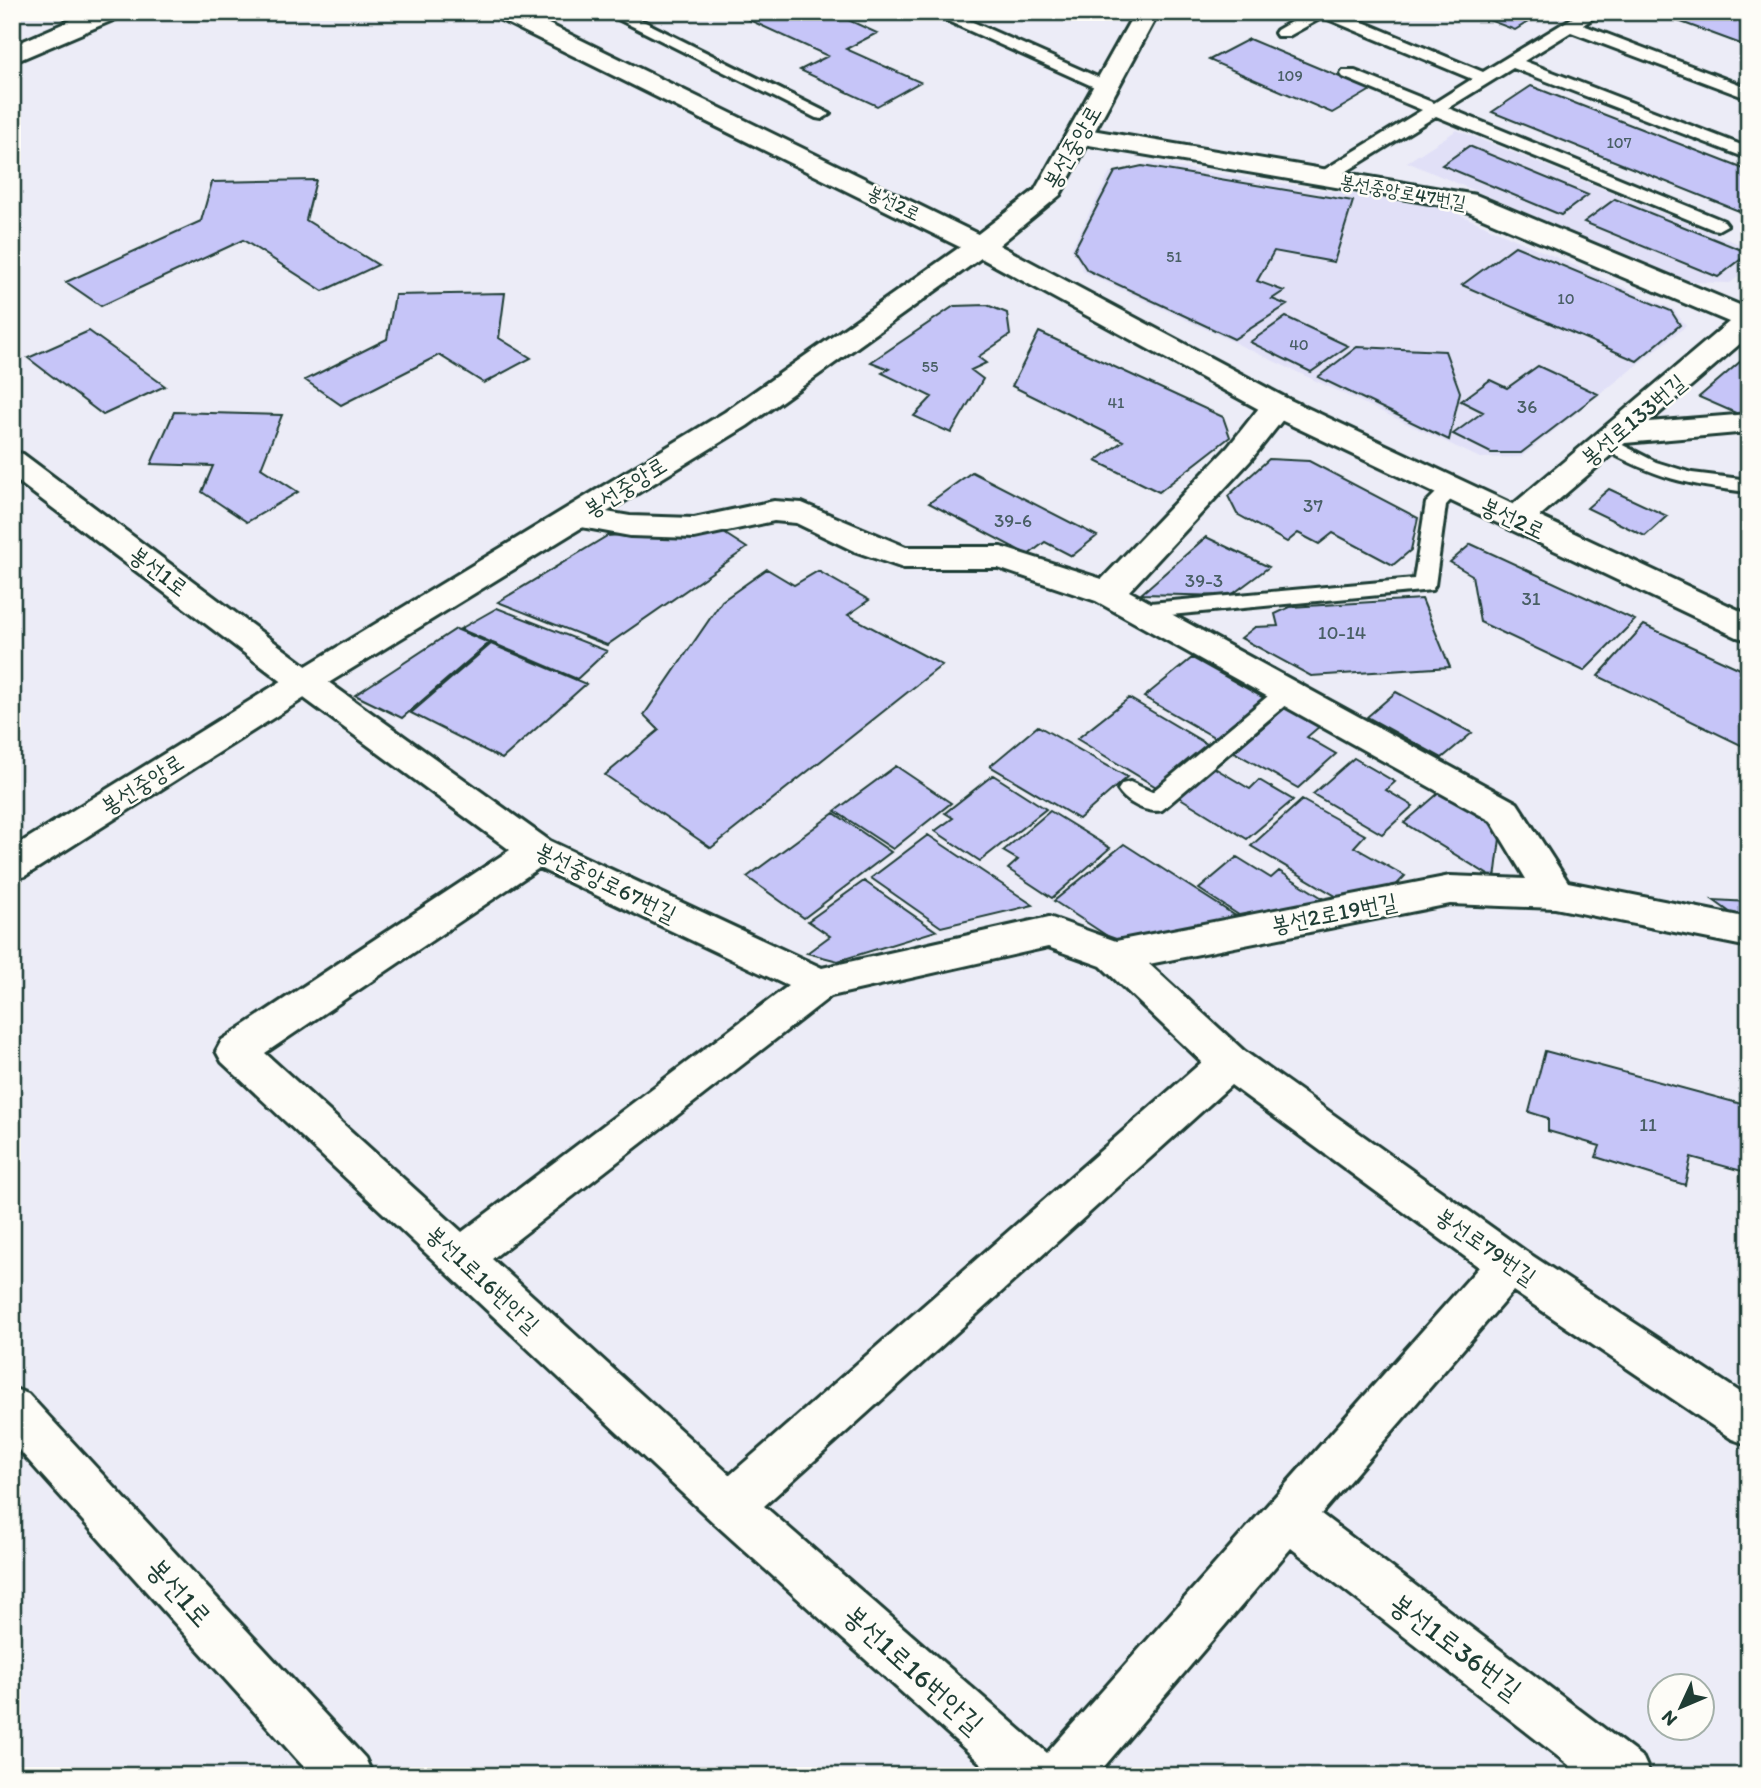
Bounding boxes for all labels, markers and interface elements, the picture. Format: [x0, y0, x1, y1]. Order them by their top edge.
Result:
house number: 109 [1277, 66, 1303, 85]
street label: 봉선중앙로 [1037, 100, 1107, 194]
house number: 107 [1606, 133, 1632, 152]
street label: 봉선중앙로47번길 [1338, 170, 1468, 214]
street label: 봉선2로 [864, 180, 924, 226]
house number: 51 [1166, 247, 1182, 266]
house number: 10 [1557, 289, 1575, 308]
house number: 40 [1289, 335, 1309, 354]
house number: 55 [922, 357, 938, 376]
street label: 봉선로133번길 [1575, 368, 1691, 472]
house number: 41 [1107, 393, 1125, 412]
house number: 36 [1517, 395, 1537, 418]
street label: 봉선중앙로 [578, 451, 672, 523]
street label: 봉선2로 [1476, 491, 1550, 545]
house number: 37 [1303, 494, 1323, 517]
house number: 39-6 [994, 509, 1032, 532]
street label: 봉선1로 [124, 540, 194, 602]
house number: 39-3 [1185, 569, 1223, 592]
house number: 31 [1521, 587, 1541, 610]
house number: 10-14 [1318, 621, 1366, 644]
street label: 봉선중앙로 [95, 748, 189, 820]
street label: 봉선중앙로67번길 [531, 836, 681, 928]
street label: 봉선2로19번길 [1269, 887, 1399, 939]
house number: 11 [1639, 1113, 1657, 1136]
street label: 봉선로79번길 [1430, 1201, 1542, 1291]
street label: 봉선1로16번안길 [421, 1219, 545, 1339]
street label: 봉선1로 [140, 1551, 220, 1633]
street label: 봉선1로36번길 [1384, 1586, 1528, 1706]
street label: 봉선1로16번안길 [837, 1597, 991, 1741]
north arrow [1646, 1672, 1716, 1742]
text: N [1656, 1706, 1682, 1731]

